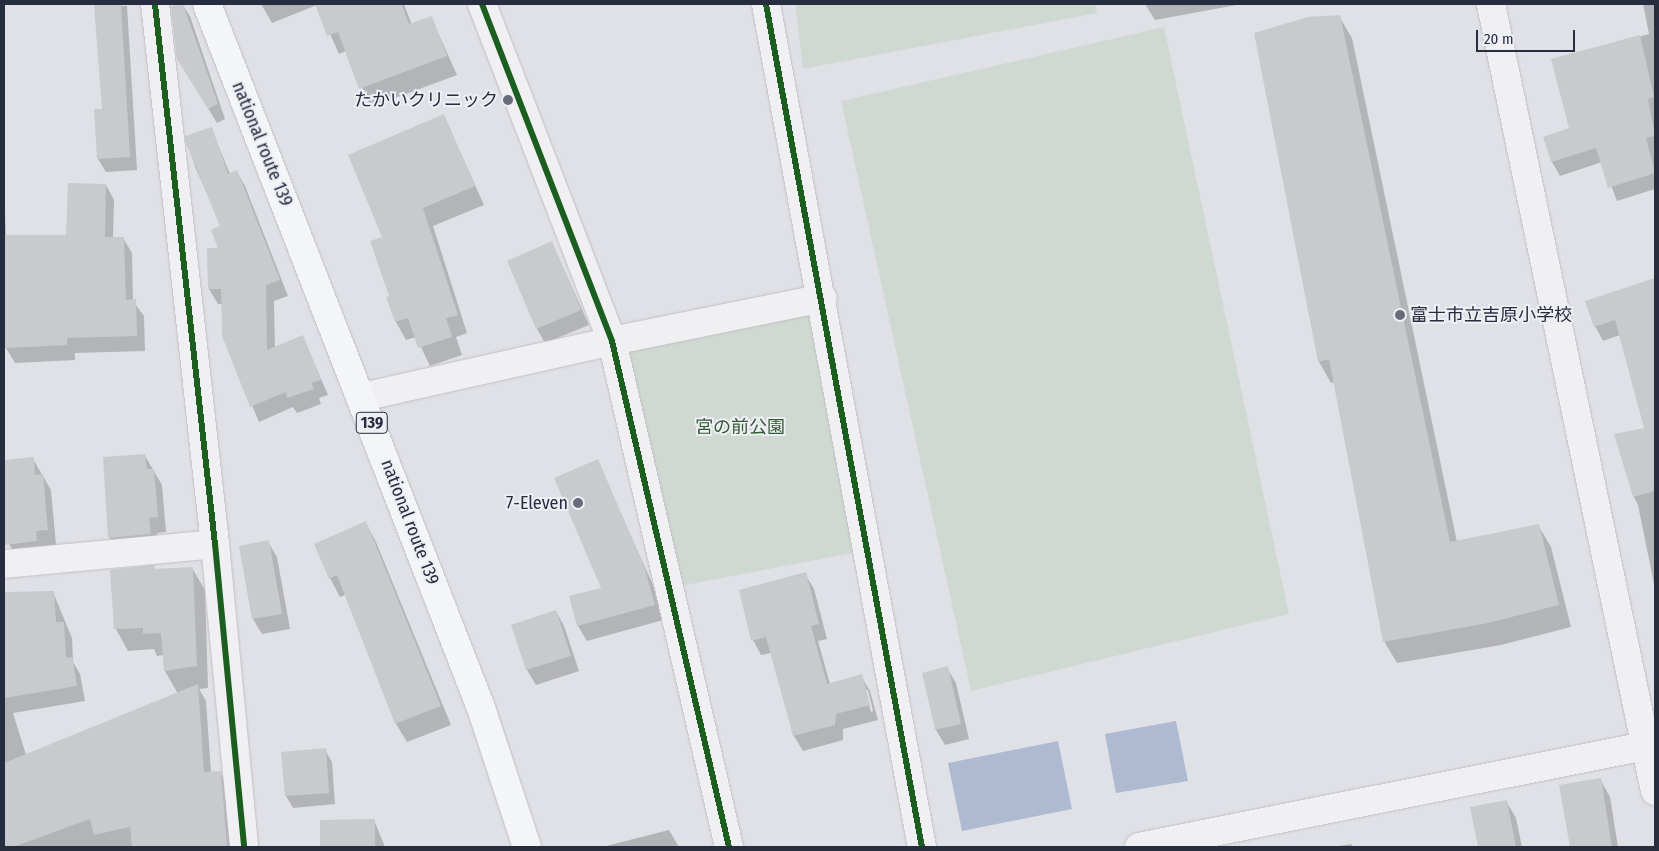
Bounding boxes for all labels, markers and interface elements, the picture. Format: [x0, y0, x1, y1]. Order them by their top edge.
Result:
scale bar [1479, 20, 1578, 52]
text: 20 m [1484, 30, 1514, 48]
street label: national route 139 [227, 79, 297, 209]
place label: たかいクリニック [354, 89, 498, 111]
marker: たかいクリニック [502, 94, 514, 106]
place label: 富士市立吉原小学校 [1410, 304, 1572, 326]
marker: 富士市立吉原小学校 [1394, 309, 1406, 321]
road number: 139 [356, 409, 388, 436]
park label: 宮の前公園 [695, 416, 785, 438]
street label: national route 139 [376, 456, 444, 588]
place label: 7-Eleven [506, 492, 568, 514]
marker: 7-Eleven [572, 497, 584, 509]

